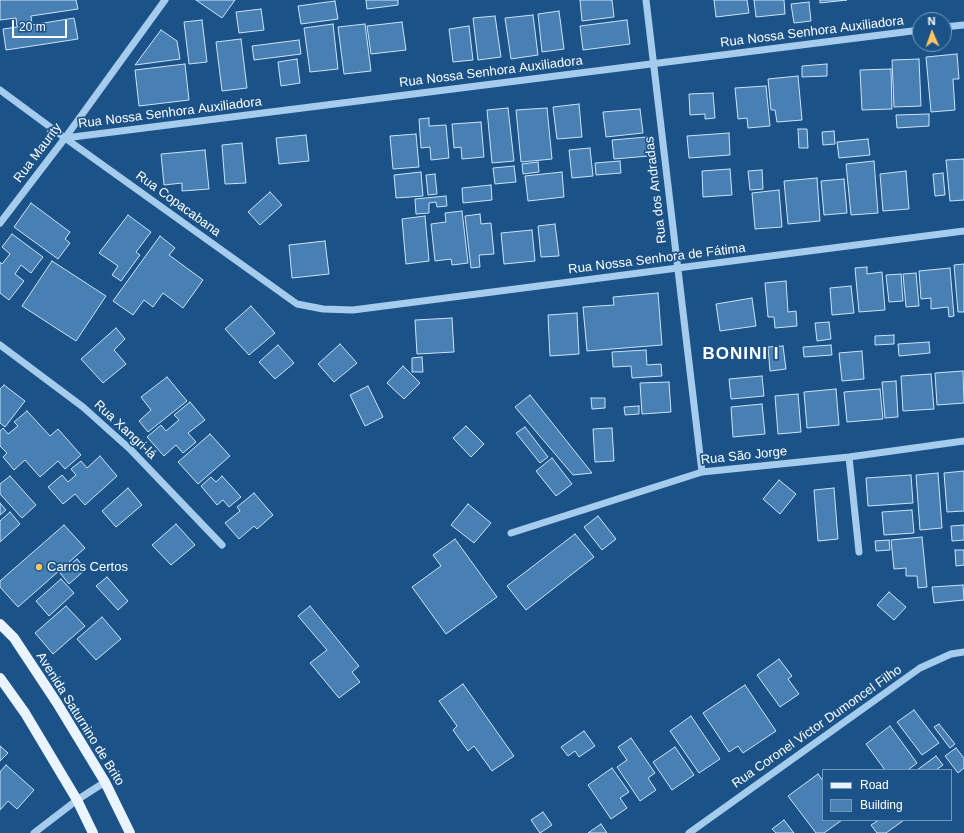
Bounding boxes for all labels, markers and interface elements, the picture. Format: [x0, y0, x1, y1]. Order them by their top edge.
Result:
scale bar [14, 12, 69, 38]
north arrow [912, 12, 952, 52]
street label: Rua Nossa Senhora Auxiliadora [719, 13, 905, 51]
text: N [927, 15, 936, 27]
text: 20 m [19, 20, 46, 34]
street label: Rua Nossa Senhora Auxiliadora [398, 53, 584, 91]
street label: Rua Nossa Senhora Auxiliadora [77, 94, 263, 132]
street label: Rua Maurity [11, 120, 65, 186]
street label: Rua dos Andradas [642, 136, 670, 244]
street label: Rua Copacabana [132, 168, 224, 240]
street label: Rua Nossa Senhora de Fátima [567, 240, 747, 278]
district label: BONINI I [703, 344, 779, 364]
street label: Rua Xangri-lá [91, 397, 159, 463]
street label: Rua São Jorge [700, 444, 788, 468]
place label: Carros Certos [47, 559, 128, 575]
marker: Carros Certos [34, 562, 44, 572]
street label: Avenida Saturnino de Brito [32, 649, 128, 789]
street label: Rua Coronel Victor Dumoncel Filho [729, 662, 905, 792]
legend [822, 769, 952, 821]
text: Road [860, 778, 889, 792]
text: Building [860, 798, 903, 812]

